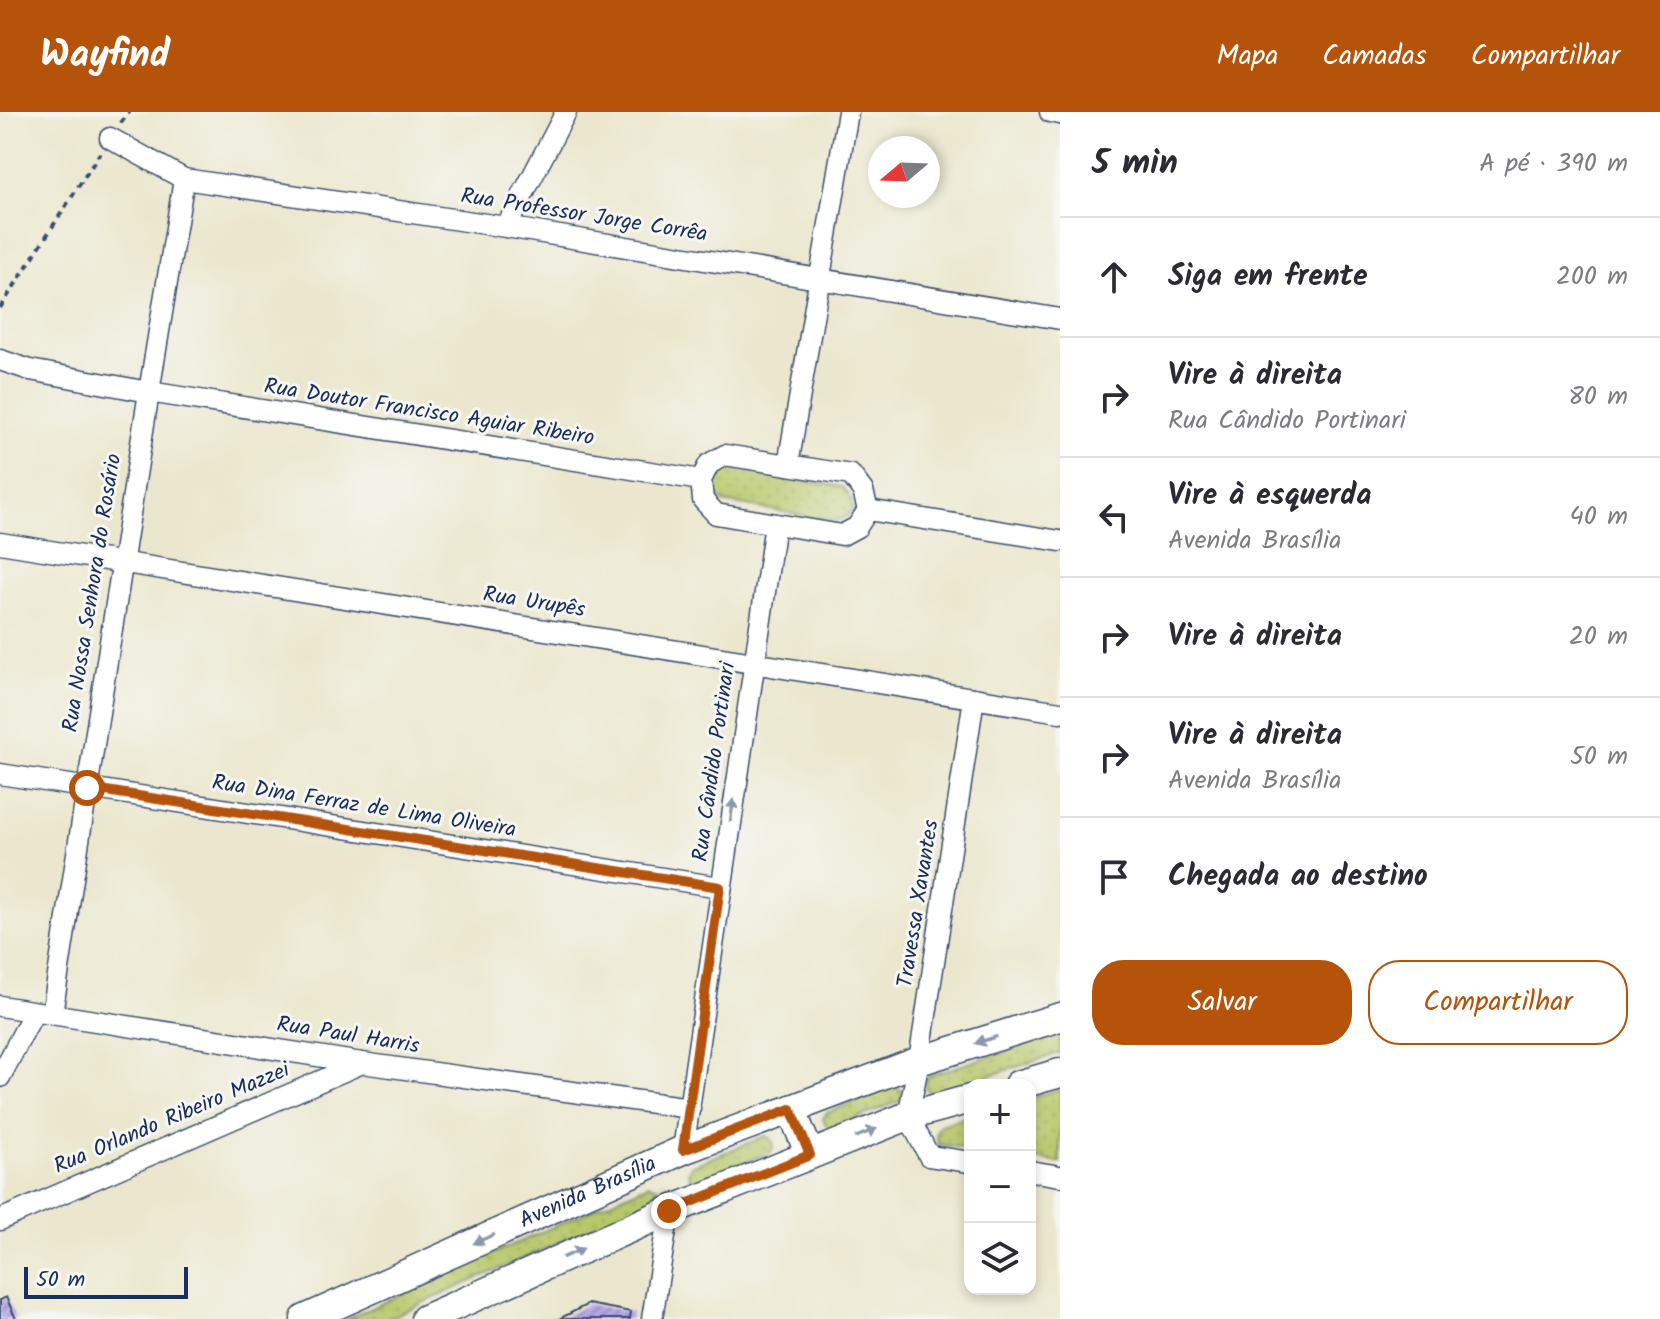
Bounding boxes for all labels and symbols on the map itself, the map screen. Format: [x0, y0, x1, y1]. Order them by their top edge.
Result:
north arrow [868, 136, 940, 208]
street label: Rua Professor Jorge Corrêa [458, 179, 710, 253]
street label: Rua Doutor Francisco Aguiar Ribeiro [261, 370, 597, 456]
street label: Rua Nossa Senhora do Rosário [54, 451, 132, 735]
street label: Rua Urupês [480, 578, 588, 628]
street label: Rua Cândido Portinari [684, 659, 746, 864]
street label: Rua Dina Ferraz de Lima Oliveira [209, 766, 519, 848]
route start [69, 770, 105, 806]
one-way arrow [726, 797, 739, 822]
street label: Travessa Xavantes [888, 817, 950, 990]
street label: Rua Paul Harris [274, 1007, 422, 1065]
one-way arrow [973, 1035, 997, 1047]
street label: Rua Orlando Ribeiro Mazzei [48, 1053, 296, 1185]
one-way arrow [854, 1126, 878, 1139]
street label: Avenida Brasília [514, 1147, 662, 1238]
route end [651, 1193, 687, 1229]
one-way arrow [472, 1232, 496, 1246]
one-way arrow [562, 1247, 585, 1260]
scale bar [24, 1263, 188, 1299]

